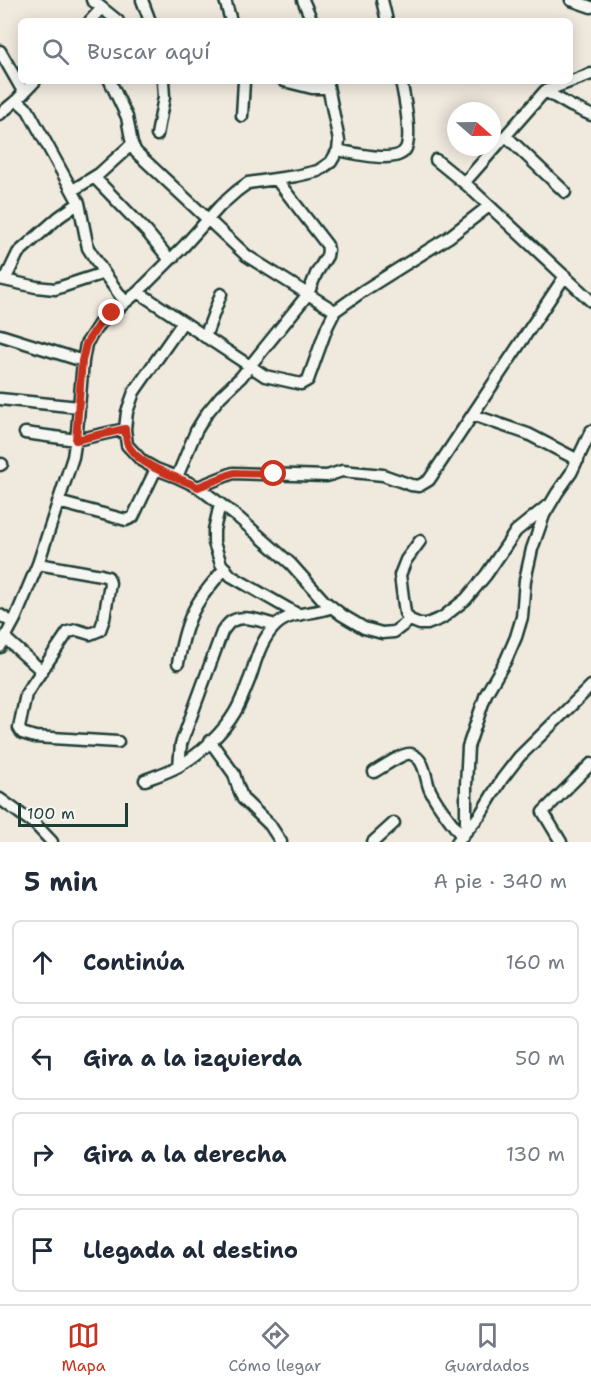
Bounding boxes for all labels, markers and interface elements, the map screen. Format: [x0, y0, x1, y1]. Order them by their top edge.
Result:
search box [18, 18, 573, 84]
icon: search [39, 35, 72, 68]
text: Buscar aquí [87, 37, 210, 66]
north arrow [447, 102, 501, 156]
route end [98, 299, 124, 325]
route start [260, 460, 286, 486]
scale bar [18, 800, 128, 828]
text: 100 m [27, 803, 75, 824]
text: 5 min [24, 864, 98, 899]
text: A pie · 340 m [434, 868, 567, 894]
icon: ahead [26, 946, 59, 979]
text: Continúa [83, 948, 185, 977]
text: 160 m [506, 949, 565, 975]
icon: left [26, 1042, 59, 1075]
text: Gira a la izquierda [83, 1044, 302, 1073]
text: 50 m [515, 1045, 565, 1071]
icon: right [26, 1138, 59, 1171]
text: Gira a la derecha [83, 1140, 287, 1169]
text: 130 m [506, 1141, 565, 1167]
icon: arrive [26, 1234, 59, 1267]
text: Llegada al destino [83, 1236, 298, 1265]
tab: Mapa [61, 1319, 106, 1376]
tab: Cómo llegar [228, 1319, 322, 1376]
tab: Guardados [444, 1319, 530, 1376]

